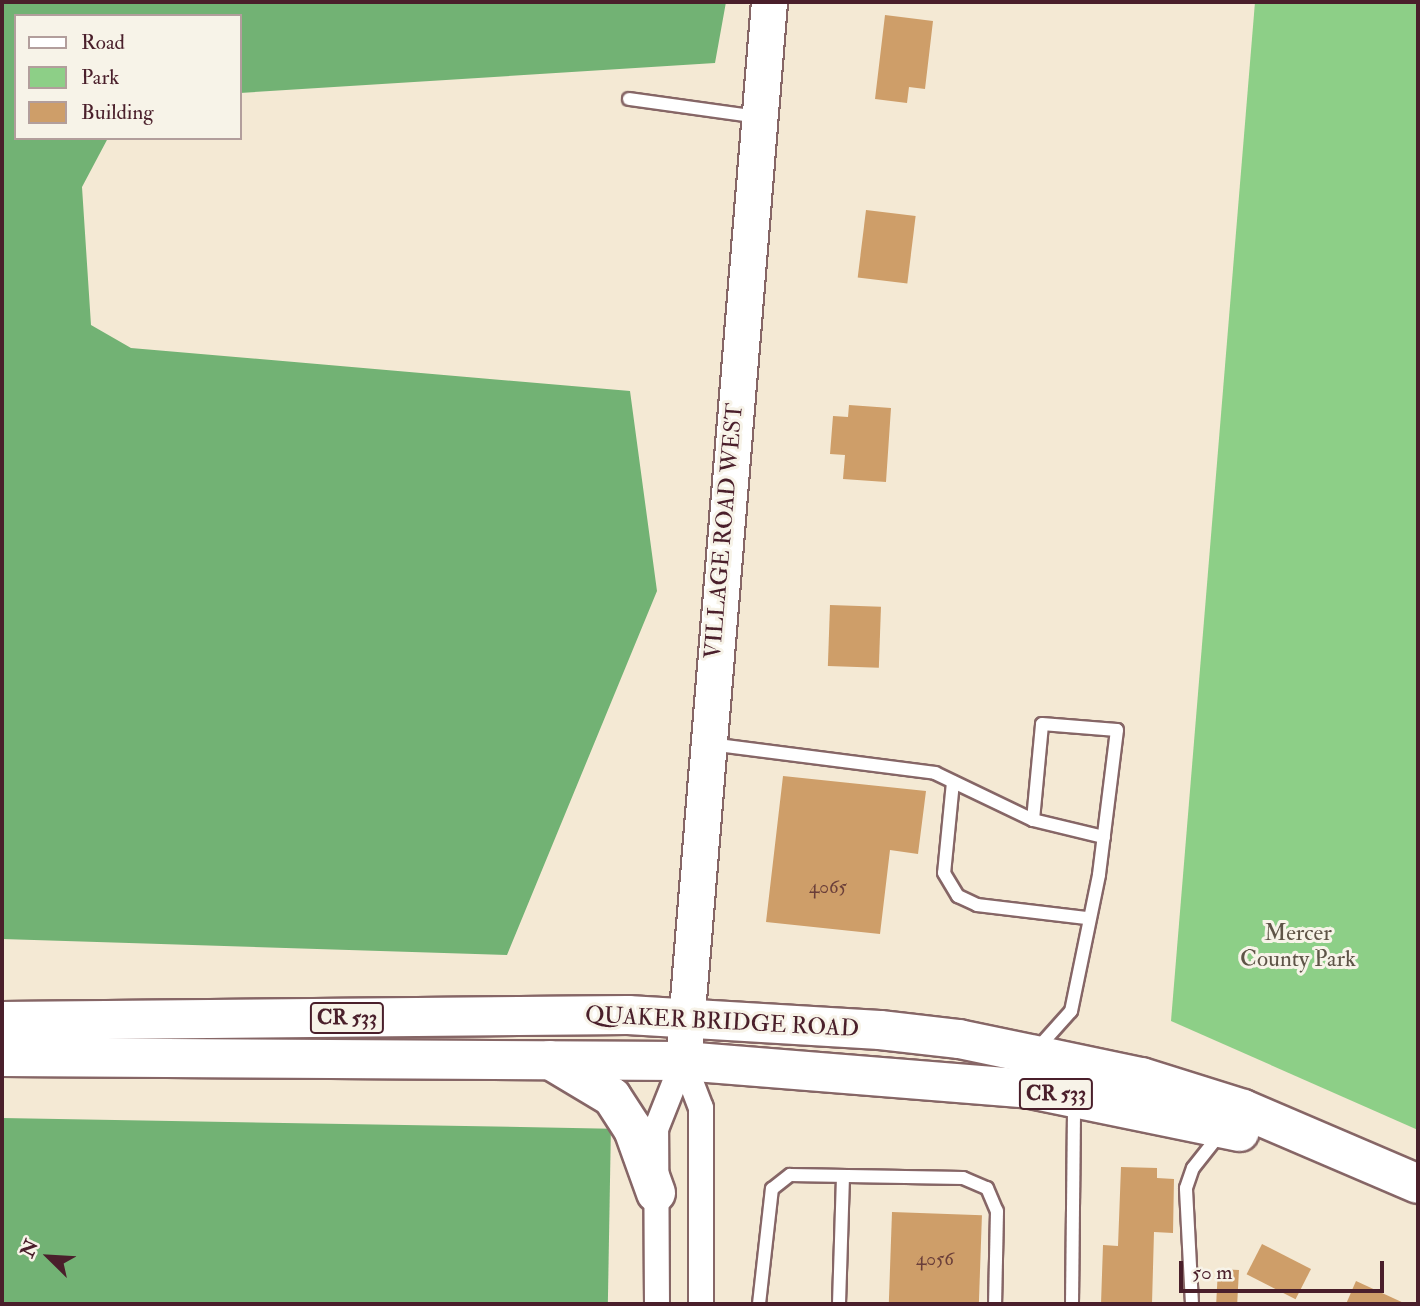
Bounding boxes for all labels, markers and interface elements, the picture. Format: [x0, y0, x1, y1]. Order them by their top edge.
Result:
legend [14, 14, 242, 140]
text: Road [81, 29, 125, 56]
text: Park [81, 64, 119, 91]
text: Building [81, 99, 154, 126]
street label: VILLAGE ROAD WEST [699, 402, 749, 660]
house number: 4065 [809, 877, 847, 899]
park label: Mercer County Park [1240, 919, 1356, 973]
road number: CR 533 [308, 1000, 386, 1036]
street label: QUAKER BRIDGE ROAD [584, 1001, 860, 1043]
road number: CR 533 [1018, 1076, 1094, 1112]
north arrow [14, 1222, 84, 1292]
text: N [15, 1236, 44, 1261]
scale bar [1182, 1246, 1387, 1290]
house number: 4056 [916, 1249, 954, 1271]
text: 50 m [1192, 1259, 1233, 1286]

